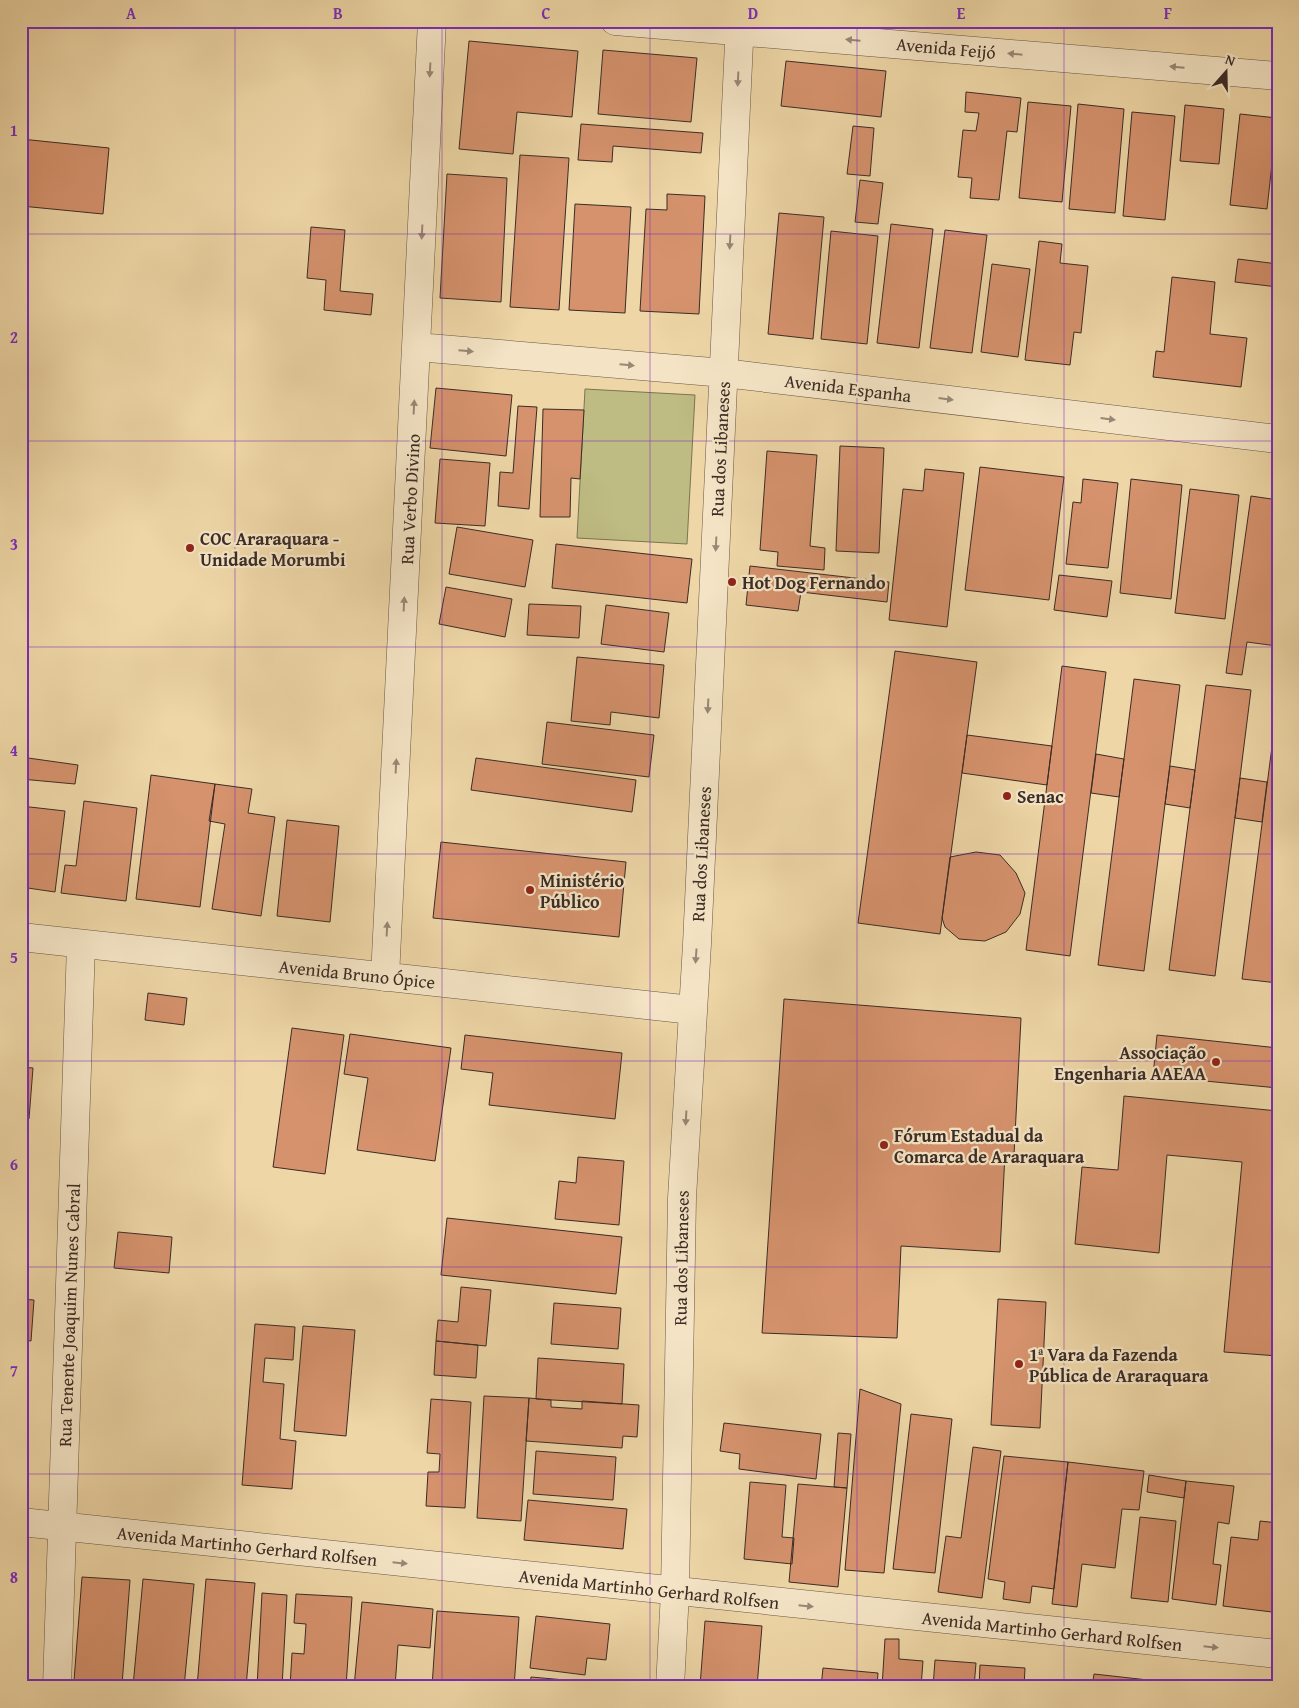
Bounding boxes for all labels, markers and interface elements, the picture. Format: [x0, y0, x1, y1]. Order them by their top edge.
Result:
text: A [126, 1, 137, 25]
text: B [333, 1, 343, 25]
text: C [541, 1, 551, 25]
text: D [748, 1, 758, 25]
text: E [957, 1, 966, 25]
text: F [1164, 1, 1172, 25]
street label: Avenida Feijó [895, 30, 997, 66]
one-way arrow [845, 36, 861, 44]
north arrow [1202, 48, 1252, 98]
text: N [1223, 49, 1239, 71]
one-way arrow [1007, 50, 1023, 58]
one-way arrow [425, 62, 433, 78]
one-way arrow [1169, 63, 1185, 71]
one-way arrow [733, 72, 741, 88]
text: 1 [10, 118, 18, 142]
one-way arrow [418, 225, 426, 241]
one-way arrow [726, 234, 734, 250]
text: 2 [10, 325, 18, 349]
one-way arrow [458, 347, 474, 355]
one-way arrow [620, 361, 636, 369]
street label: Avenida Espanha [783, 367, 913, 409]
street label: Rua dos Libaneses [703, 381, 737, 517]
one-way arrow [938, 395, 954, 403]
one-way arrow [411, 398, 419, 414]
one-way arrow [1100, 415, 1116, 423]
street label: Rua Verbo Divino [393, 433, 427, 565]
place label: COC Araraquara - Unidade Morumbi [200, 525, 346, 573]
text: 3 [10, 532, 18, 556]
one-way arrow [712, 536, 720, 552]
marker: COC Araraquara - Unidade Morumbi [184, 542, 196, 554]
place label: Hot Dog Fernando [742, 569, 886, 596]
marker: Hot Dog Fernando [726, 576, 738, 588]
one-way arrow [401, 596, 409, 612]
one-way arrow [704, 699, 712, 715]
text: 4 [10, 738, 18, 762]
one-way arrow [392, 758, 400, 774]
place label: Senac [1017, 783, 1063, 810]
street label: Rua dos Libaneses [684, 786, 718, 922]
marker: Senac [1001, 790, 1013, 802]
place label: Ministério Público [540, 867, 625, 915]
marker: Ministério Público [524, 884, 536, 896]
one-way arrow [384, 920, 392, 936]
text: 5 [10, 945, 18, 969]
one-way arrow [692, 948, 700, 964]
street label: Avenida Bruno Ópice [278, 952, 436, 996]
place label: Associação Engenharia AAEAA [1054, 1039, 1206, 1087]
marker: Associação Engenharia AAEAA [1210, 1056, 1222, 1068]
one-way arrow [682, 1110, 690, 1126]
place label: Fórum Estadual da Comarca de Araraquara [894, 1122, 1085, 1170]
marker: Fórum Estadual da Comarca de Araraquara [878, 1139, 890, 1151]
text: 6 [10, 1152, 18, 1176]
street label: Rua Tenente Joaquim Nunes Cabral [51, 1183, 87, 1447]
street label: Rua dos Libaneses [666, 1190, 696, 1326]
place label: 1ª Vara da Fazenda Pública de Araraquara [1029, 1341, 1209, 1389]
text: 7 [10, 1358, 18, 1382]
marker: 1ª Vara da Fazenda Pública de Araraquara [1013, 1358, 1025, 1370]
street label: Avenida Martinho Gerhard Rolfsen [115, 1519, 379, 1573]
one-way arrow [393, 1559, 409, 1567]
street label: Avenida Martinho Gerhard Rolfsen [517, 1562, 781, 1616]
text: 8 [10, 1565, 18, 1589]
one-way arrow [798, 1602, 814, 1610]
street label: Avenida Martinho Gerhard Rolfsen [920, 1604, 1184, 1658]
one-way arrow [1203, 1643, 1219, 1651]

